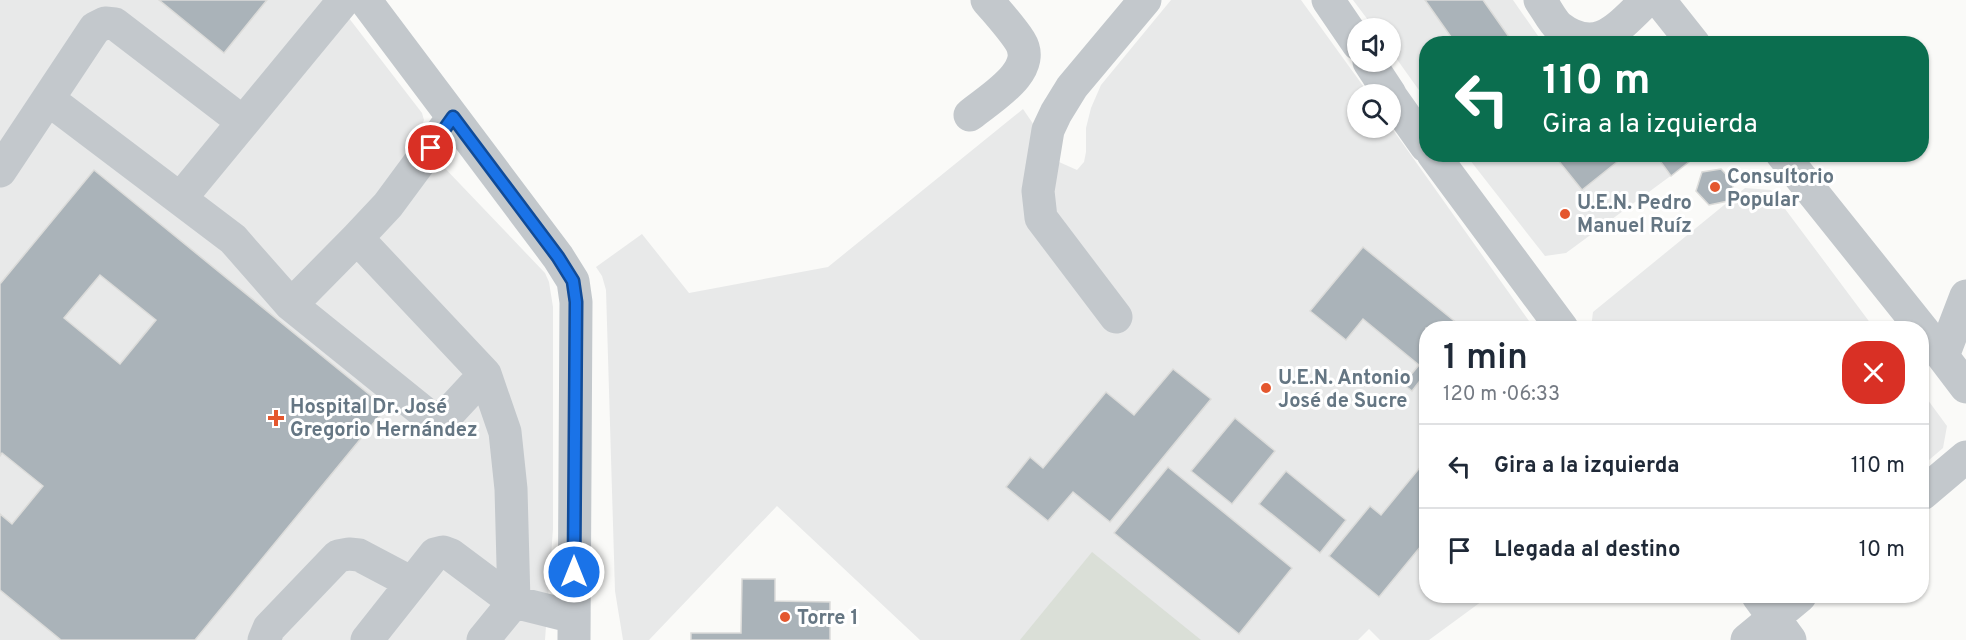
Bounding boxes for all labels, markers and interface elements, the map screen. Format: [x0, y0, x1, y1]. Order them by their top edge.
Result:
map controls [1347, 18, 1401, 138]
button: sound [1347, 18, 1401, 72]
text: 110 m [1542, 56, 1651, 109]
icon: left [1443, 60, 1521, 138]
button: search [1347, 84, 1401, 138]
text: Gira a la izquierda [1542, 108, 1758, 142]
pin [405, 122, 456, 173]
icon: arrive [414, 131, 447, 164]
place label: Consultorio Popular [1727, 165, 1834, 214]
marker: Consultorio Popular [1708, 180, 1722, 194]
place label: U.E.N. Pedro Manuel Ruíz [1577, 191, 1692, 240]
marker: U.E.N. Pedro Manuel Ruíz [1558, 207, 1572, 221]
text: 1 min [1443, 336, 1528, 382]
button: close [1842, 341, 1905, 404]
place label: U.E.N. Antonio José de Sucre [1278, 366, 1411, 415]
marker: U.E.N. Antonio José de Sucre [1259, 381, 1273, 395]
text: 120 m · 06:33 [1443, 382, 1560, 408]
place label: Hospital Dr. José Gregorio Hernández [290, 395, 478, 444]
marker: Hospital Dr. José Gregorio Hernández [267, 409, 285, 427]
icon: left [1443, 450, 1476, 483]
text: Gira a la izquierda [1494, 453, 1680, 480]
text: 110 m [1851, 453, 1905, 480]
icon: arrive [1443, 534, 1476, 567]
text: Llegada al destino [1494, 537, 1680, 564]
text: 10 m [1859, 537, 1905, 564]
position arrow [542, 540, 606, 604]
place label: Torre 1 [797, 606, 858, 632]
marker: Torre 1 [778, 610, 792, 624]

